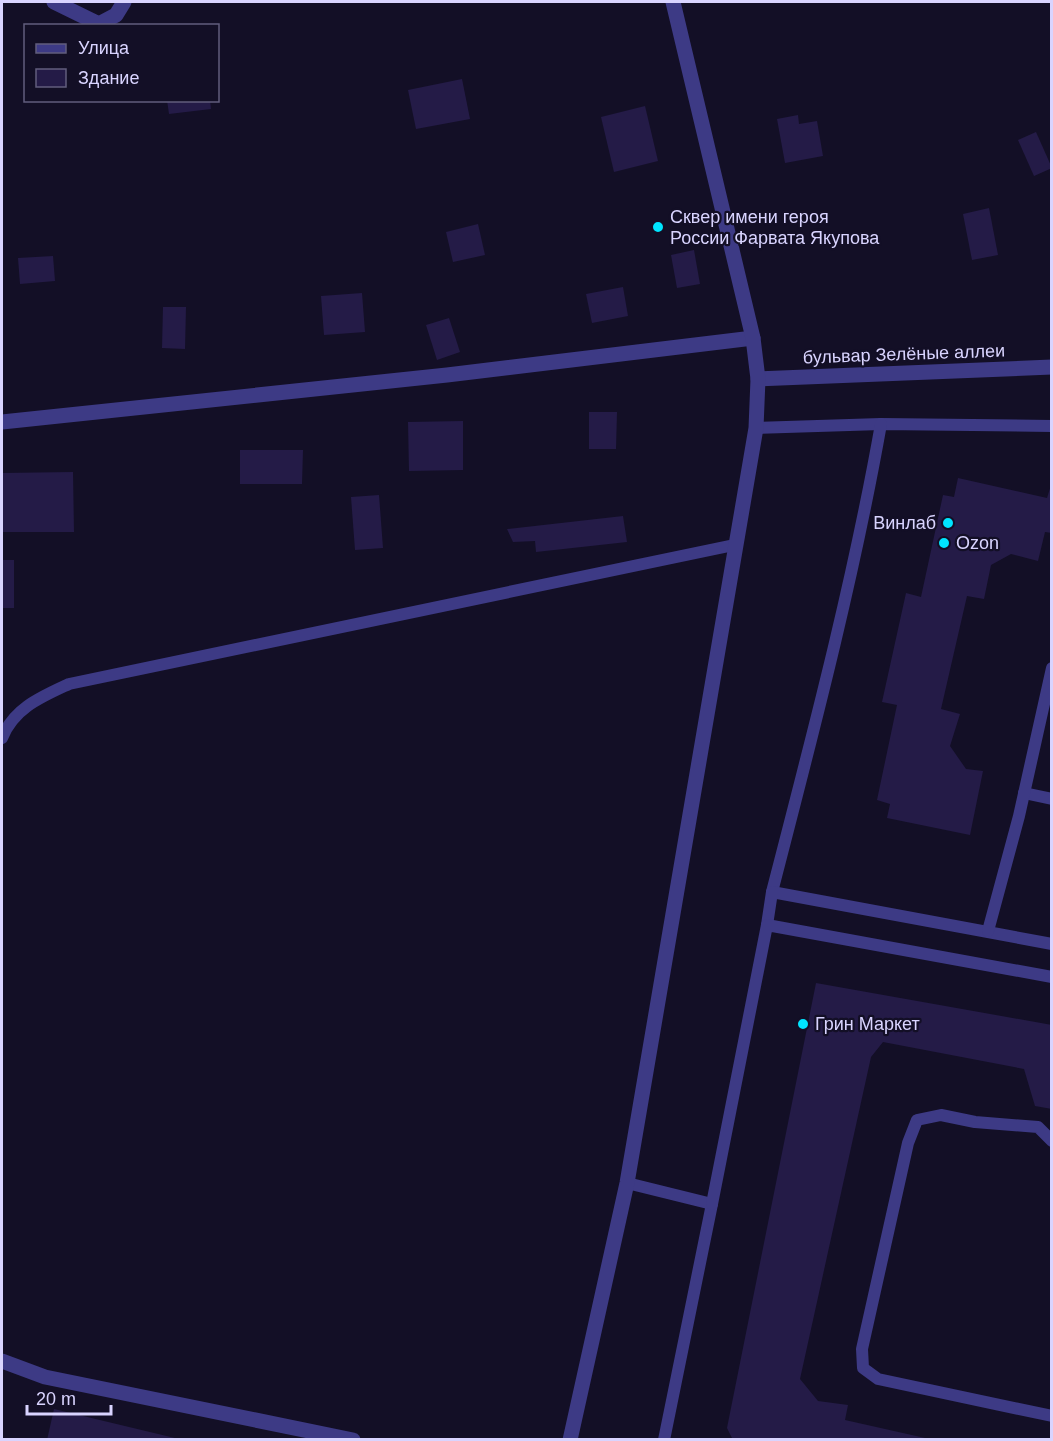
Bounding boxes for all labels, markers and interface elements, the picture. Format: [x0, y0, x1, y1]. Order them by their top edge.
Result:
legend [24, 24, 219, 102]
text: Улица [78, 38, 130, 58]
text: Здание [78, 68, 139, 88]
place label: Сквер имени героя России Фарвата Якупова [670, 207, 880, 248]
marker: Сквер имени героя России Фарвата Якупова [651, 220, 665, 234]
street label: бульвар Зелёные аллеи [802, 340, 1006, 368]
place label: Винлаб [873, 513, 936, 533]
marker: Винлаб [941, 516, 955, 530]
place label: Ozon [956, 533, 999, 553]
marker: Ozon [937, 536, 951, 550]
place label: Грин Маркет [815, 1014, 920, 1034]
marker: Грин Маркет [796, 1017, 810, 1031]
scale bar [27, 1378, 111, 1416]
text: 20 m [36, 1389, 76, 1409]

